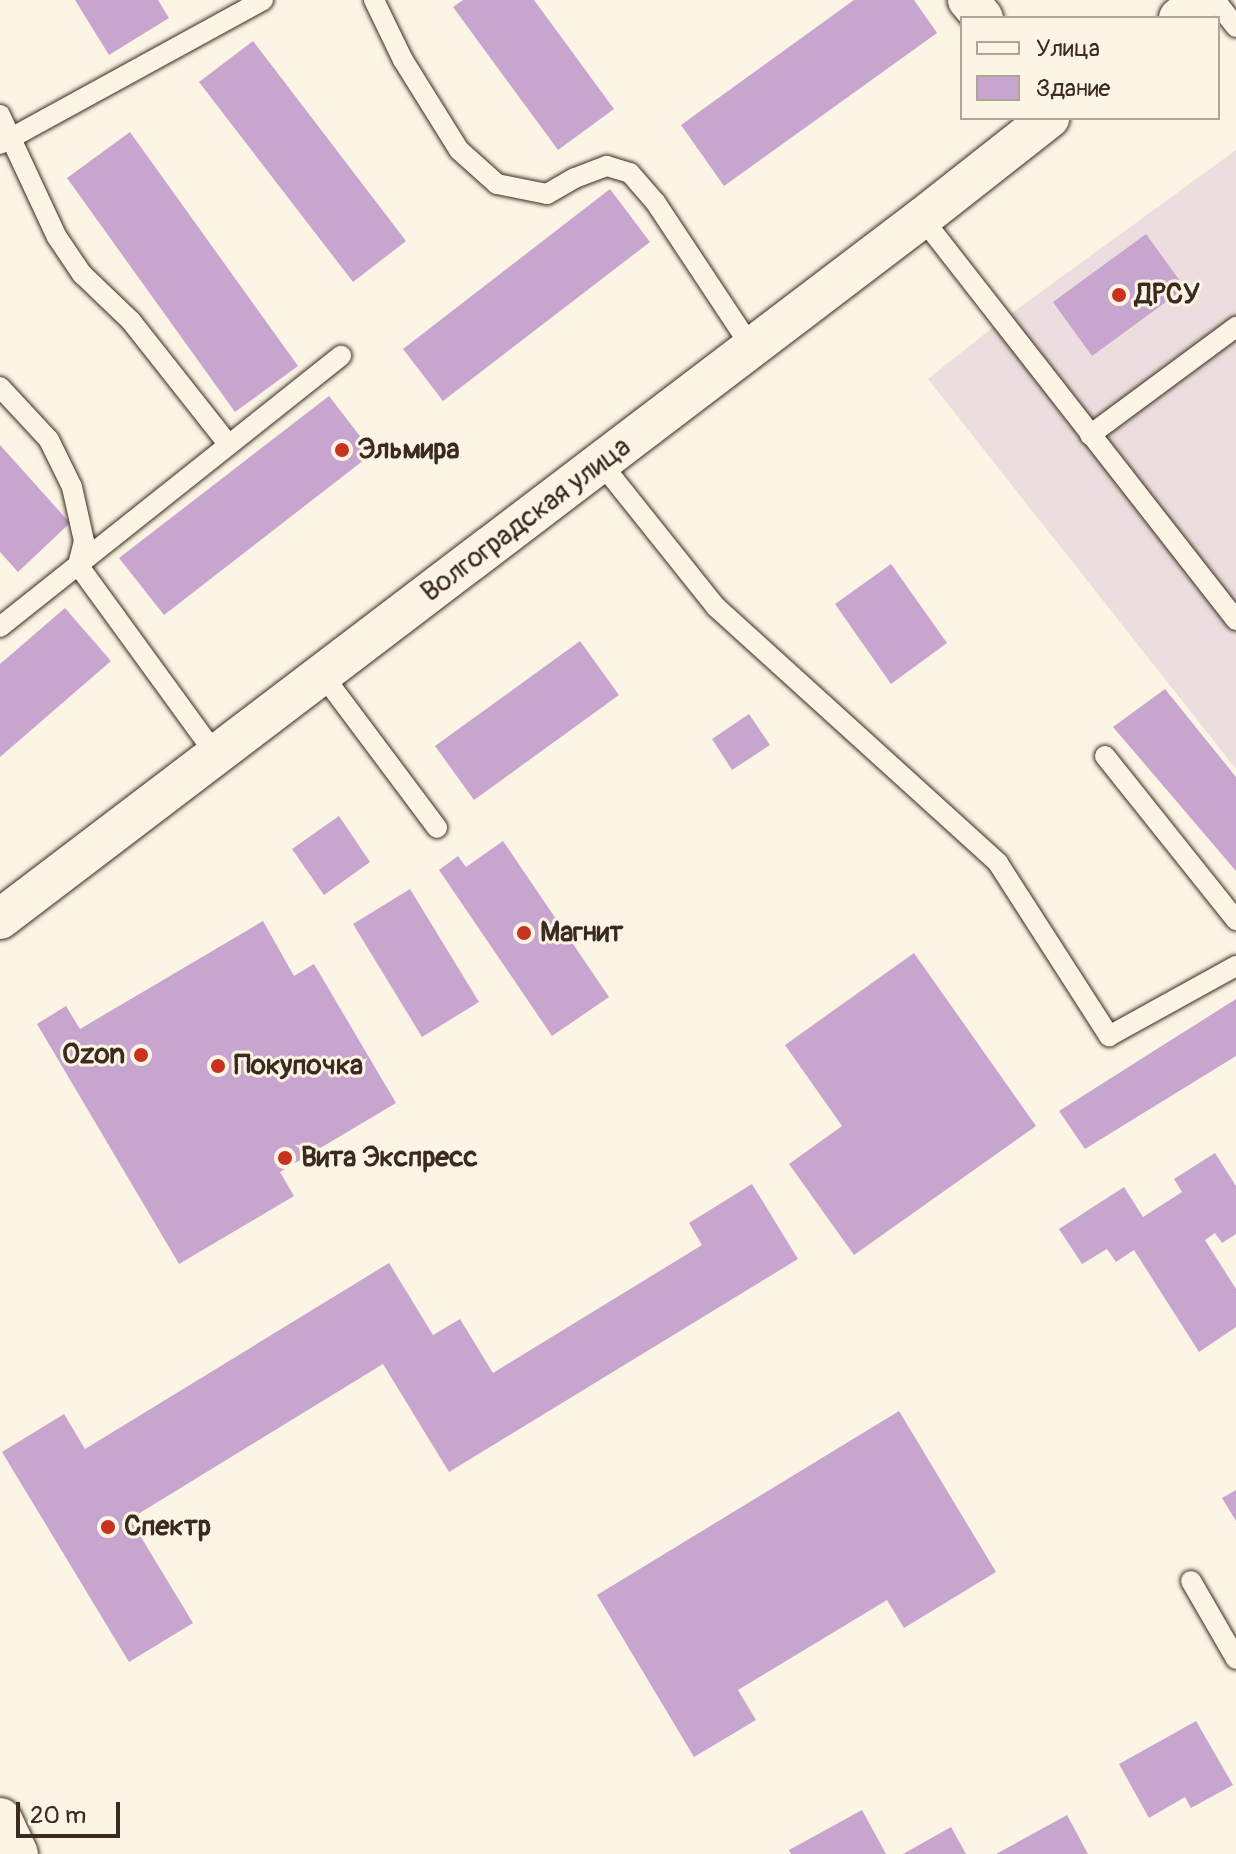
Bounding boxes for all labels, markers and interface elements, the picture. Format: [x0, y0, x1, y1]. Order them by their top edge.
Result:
legend [960, 16, 1220, 120]
text: Улица [1036, 34, 1100, 63]
text: Здание [1036, 74, 1110, 103]
place label: ДРСУ [1135, 278, 1200, 312]
marker: ДРСУ [1110, 286, 1128, 304]
street label: Волгоградская улица [415, 430, 637, 610]
place label: Эльмира [358, 433, 460, 467]
marker: Эльмира [333, 441, 351, 459]
place label: Магнит [540, 916, 623, 950]
marker: Магнит [515, 924, 533, 942]
place label: Ozon [62, 1038, 125, 1072]
marker: Ozon [132, 1046, 150, 1064]
place label: Покупочка [234, 1049, 363, 1083]
marker: Покупочка [209, 1057, 227, 1075]
place label: Вита Экспресс [301, 1141, 478, 1175]
marker: Вита Экспресс [276, 1149, 294, 1167]
place label: Спектр [124, 1510, 211, 1544]
marker: Спектр [99, 1518, 117, 1536]
scale bar [20, 1786, 124, 1836]
text: 20 m [30, 1801, 86, 1830]

